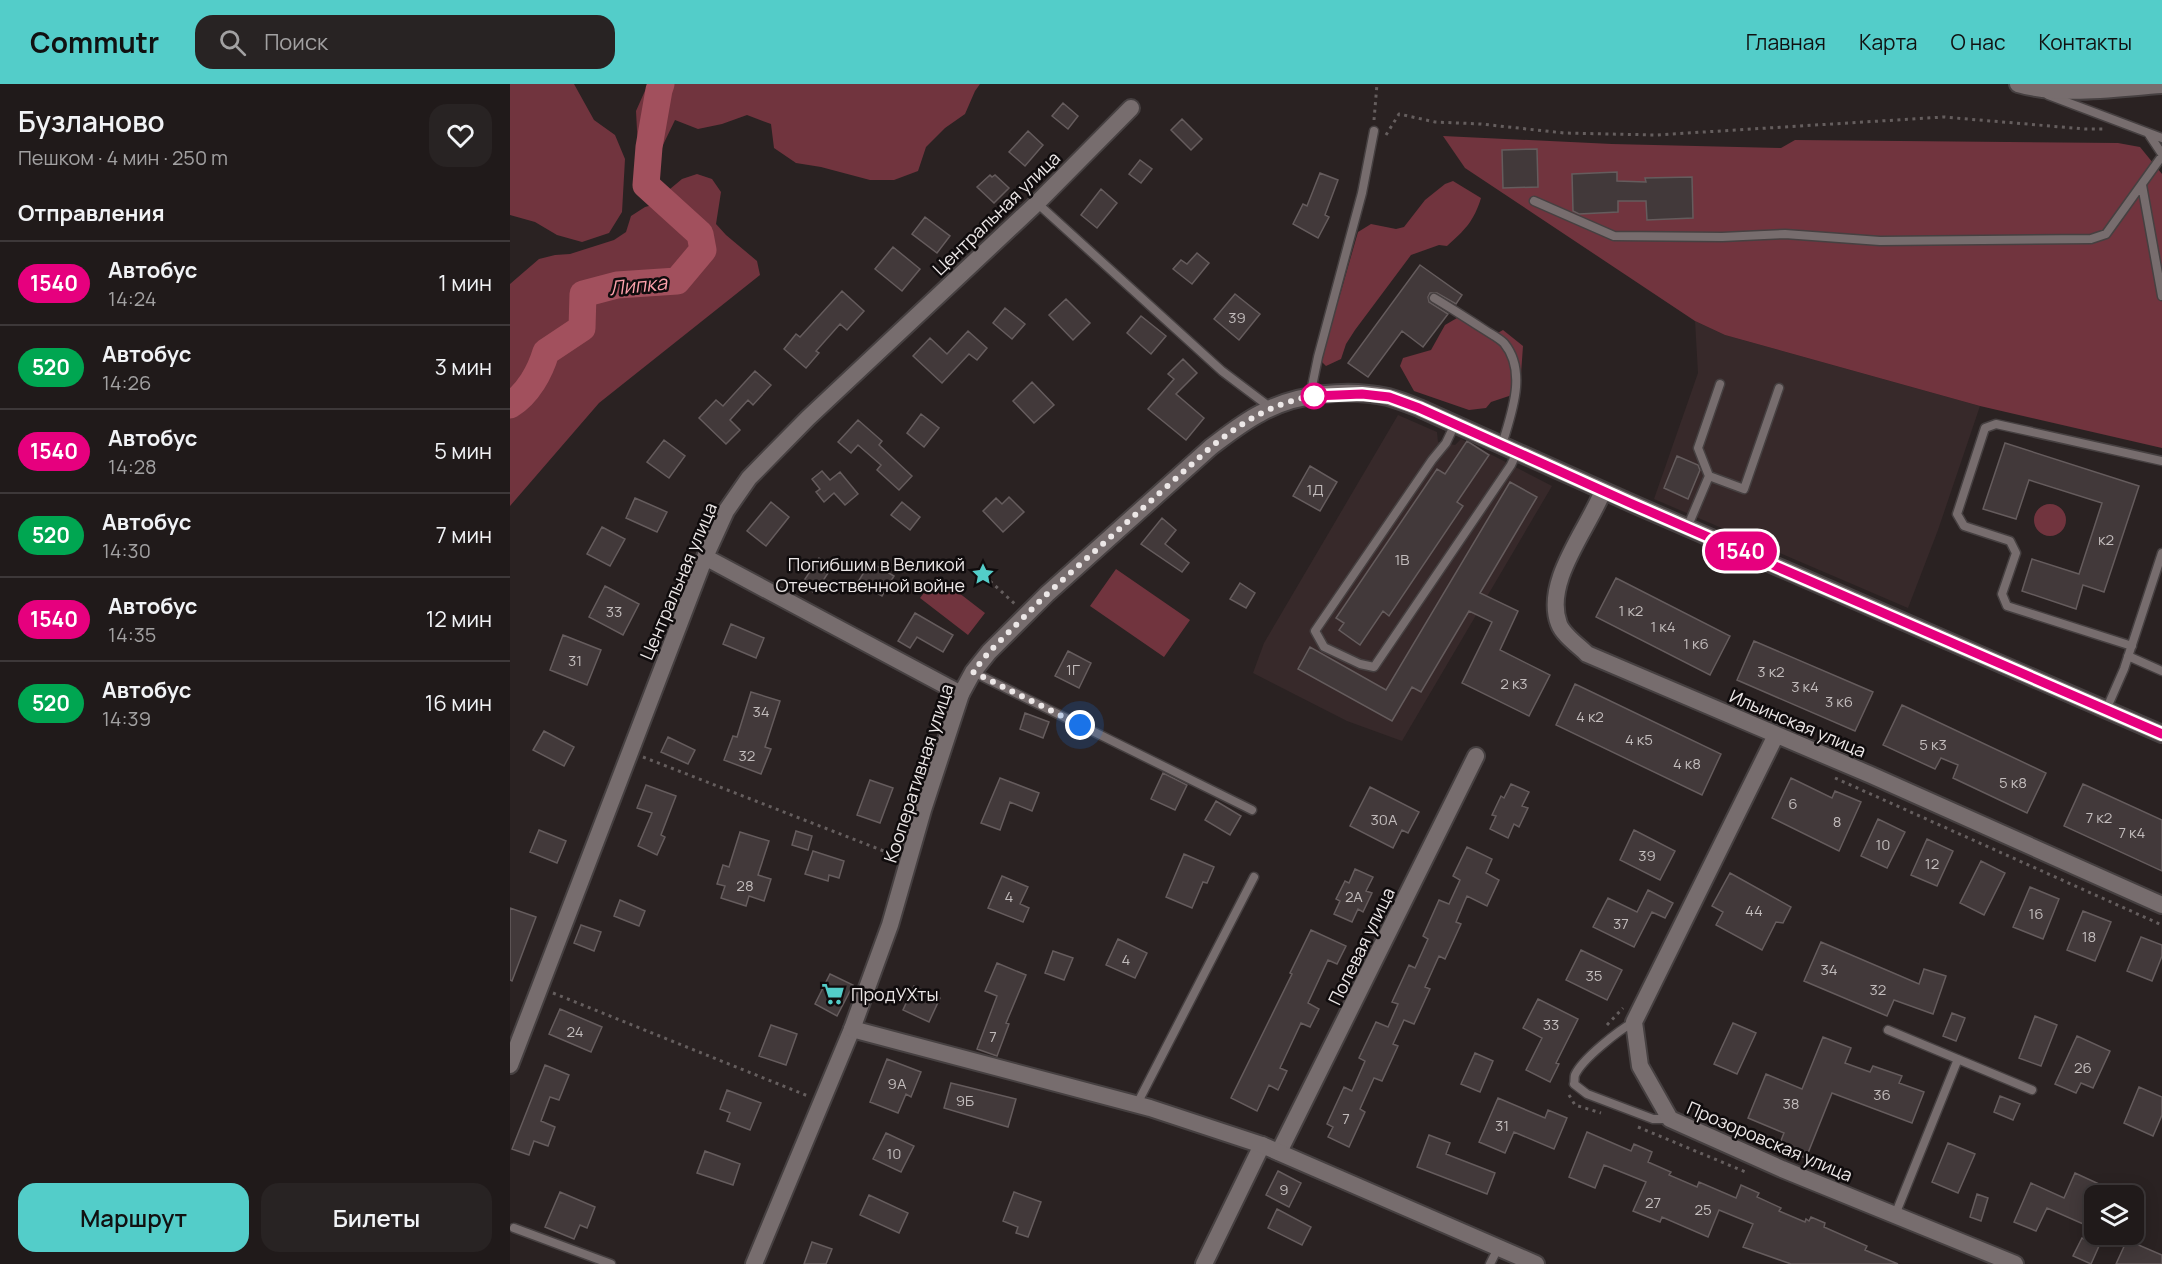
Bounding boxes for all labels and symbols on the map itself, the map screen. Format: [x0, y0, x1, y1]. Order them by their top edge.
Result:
street label: Центральная улица [927, 146, 1065, 280]
water label: Липка [608, 268, 669, 301]
house number: 39 [1228, 307, 1246, 328]
unlabelled marker [1301, 383, 1327, 409]
house number: 1Д [1307, 479, 1323, 500]
street label: Центральная улица [634, 499, 722, 663]
house number: к2 [2098, 529, 2114, 550]
line badge: 1540 [1699, 532, 1783, 570]
house number: 1В [1394, 549, 1410, 570]
place label: Погибшим в Великой Отечественной войне [776, 552, 965, 597]
place icon: Погибшим в Великой Отечественной войне [970, 561, 996, 587]
house number: 1 к2 [1619, 600, 1643, 621]
house number: 33 [606, 601, 622, 622]
house number: 1 к4 [1650, 616, 1676, 637]
house number: 1 к6 [1683, 633, 1709, 654]
house number: 31 [568, 650, 582, 671]
house number: 1Г [1066, 659, 1080, 680]
house number: 3 к2 [1757, 661, 1785, 682]
house number: 2 к3 [1500, 673, 1528, 694]
house number: 3 к4 [1791, 676, 1819, 697]
street label: Кооперативная улица [878, 681, 958, 865]
street label: Ильинская улица [1726, 683, 1870, 763]
house number: 3 к6 [1825, 691, 1853, 712]
house number: 34 [752, 701, 770, 722]
house number: 4 к2 [1576, 706, 1604, 727]
your location [1065, 710, 1095, 740]
house number: 4 к5 [1625, 729, 1653, 750]
house number: 5 к3 [1919, 734, 1947, 755]
house number: 32 [739, 745, 755, 766]
house number: 4 к8 [1673, 753, 1701, 774]
house number: 5 к8 [1999, 772, 2027, 793]
house number: 6 [1788, 793, 1798, 814]
house number: 7 к2 [2086, 807, 2112, 828]
house number: 30А [1371, 809, 1398, 830]
house number: 8 [1833, 811, 1841, 832]
house number: 7 к4 [2119, 822, 2146, 843]
house number: 10 [1876, 834, 1891, 855]
house number: 39 [1638, 845, 1656, 866]
house number: 12 [1925, 853, 1939, 874]
house number: 28 [736, 875, 754, 896]
street label: Полевая улица [1322, 883, 1400, 1009]
house number: 4 [1005, 886, 1014, 907]
house number: 2А [1345, 886, 1363, 907]
house number: 44 [1745, 900, 1763, 921]
house number: 16 [2028, 903, 2044, 924]
house number: 37 [1613, 913, 1629, 934]
house number: 18 [2082, 926, 2096, 947]
house number: 4 [1122, 949, 1131, 970]
house number: 34 [1820, 959, 1838, 980]
house number: 35 [1586, 965, 1602, 986]
house number: 32 [1870, 979, 1886, 1000]
supermarket icon: ПродУХты [820, 981, 846, 1007]
place label: ПродУХты [851, 982, 938, 1006]
house number: 33 [1543, 1014, 1559, 1035]
house number: 24 [566, 1021, 584, 1042]
house number: 7 [989, 1026, 997, 1047]
house number: 26 [2074, 1057, 2092, 1078]
house number: 9А [888, 1073, 907, 1094]
house number: 36 [1873, 1084, 1891, 1105]
house number: 9Б [956, 1090, 974, 1111]
house number: 38 [1782, 1093, 1800, 1114]
street label: Прозоровская улица [1684, 1095, 1856, 1187]
house number: 7 [1342, 1108, 1350, 1129]
house number: 31 [1495, 1115, 1509, 1136]
house number: 10 [887, 1143, 902, 1164]
house number: 9 [1279, 1179, 1289, 1200]
house number: 27 [1645, 1192, 1661, 1213]
house number: 25 [1694, 1199, 1712, 1220]

